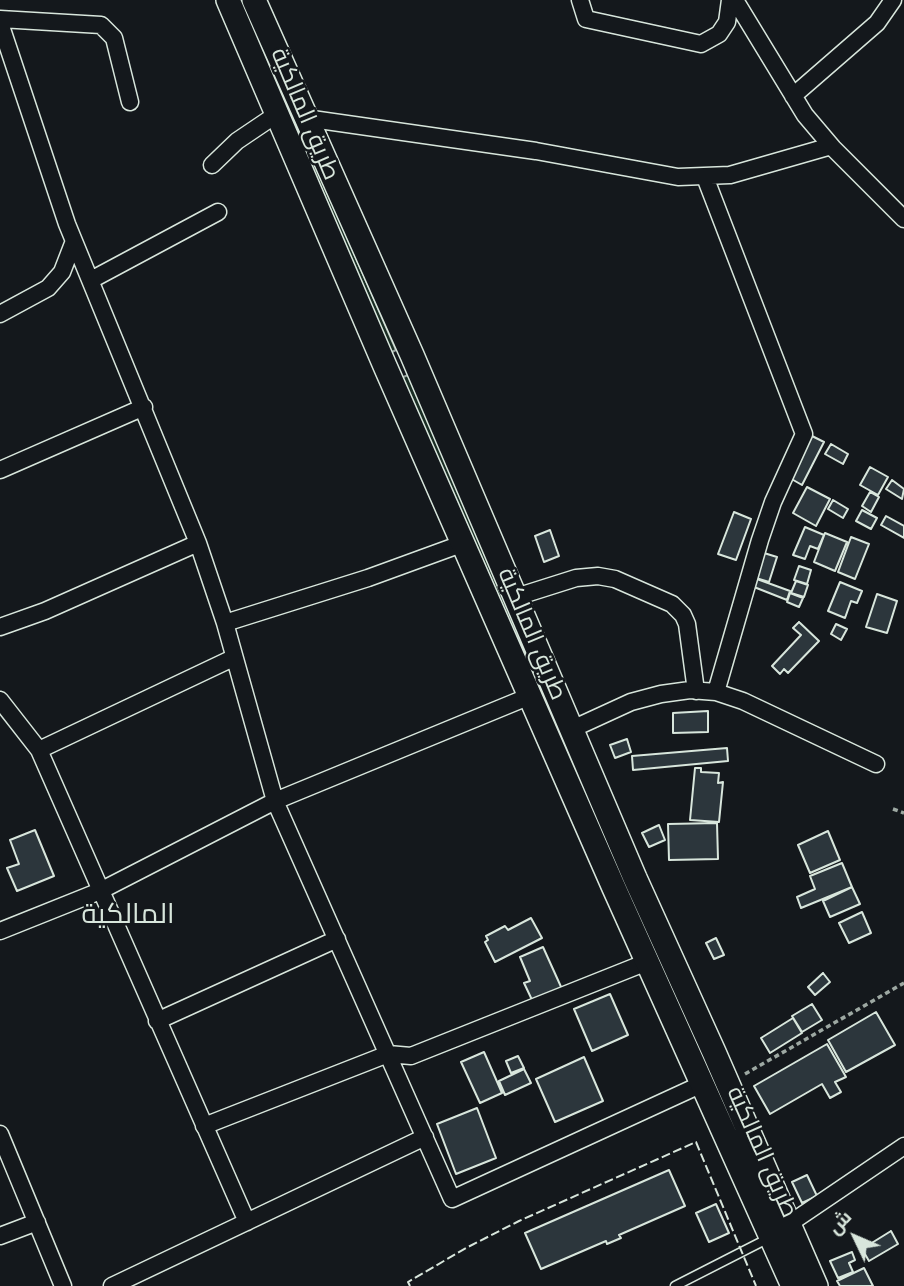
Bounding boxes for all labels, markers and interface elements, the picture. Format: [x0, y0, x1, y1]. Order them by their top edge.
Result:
street label: طريق المالكية [264, 44, 346, 184]
street label: طريق المالكية [491, 564, 573, 704]
district label: المالكية [82, 898, 174, 932]
street label: طريق المالكية [720, 1082, 804, 1222]
north arrow [820, 1202, 890, 1272]
text: ش [823, 1205, 856, 1239]

